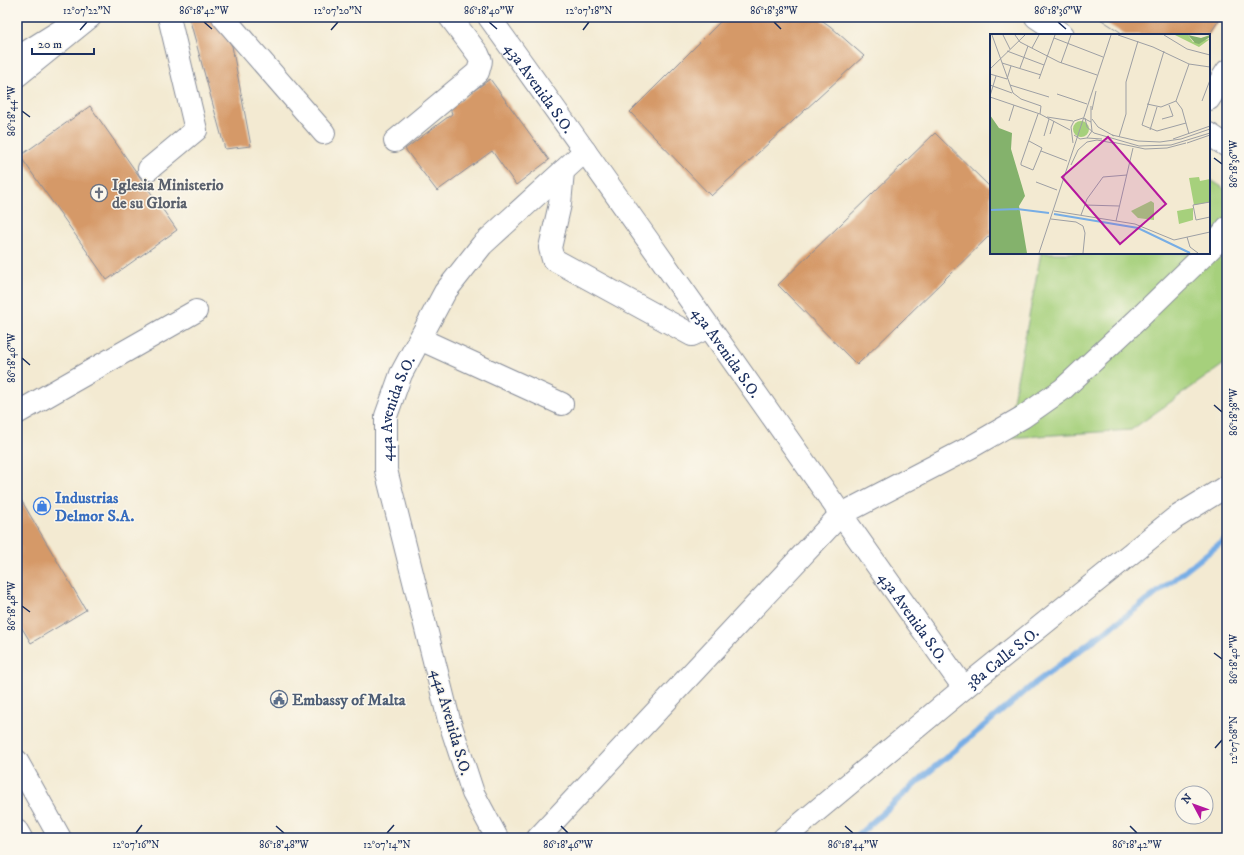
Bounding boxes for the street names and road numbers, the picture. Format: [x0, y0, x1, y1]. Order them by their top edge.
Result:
street label: 43a Avenida S.O. [500, 39, 578, 138]
street label: 43a Avenida S.O. [687, 303, 765, 402]
street label: 44a Avenida S.O. [377, 352, 420, 462]
street label: 43a Avenida S.O. [874, 568, 952, 667]
street label: 38a Calle S.O. [962, 623, 1043, 694]
street label: 44a Avenida S.O. [426, 667, 476, 778]

